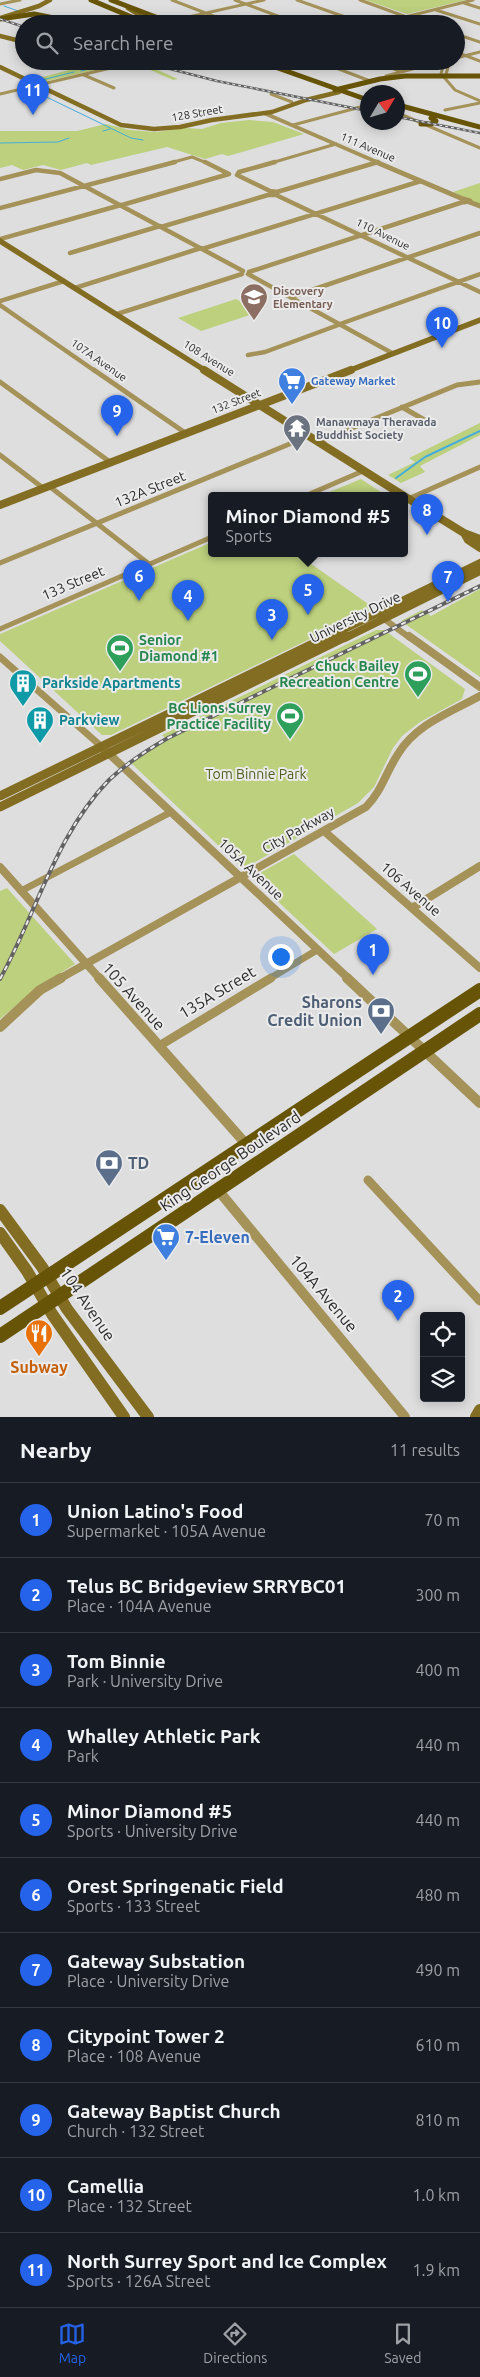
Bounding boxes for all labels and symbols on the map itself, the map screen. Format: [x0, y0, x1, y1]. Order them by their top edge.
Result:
pin: 11 [17, 74, 49, 115]
north arrow [360, 85, 405, 130]
street label: 128 Street [170, 102, 224, 123]
street label: 111 Avenue [339, 130, 397, 164]
street label: 110 Avenue [354, 216, 412, 252]
school or university icon: Discovery Elementary [239, 282, 269, 321]
place label: Discovery Elementary [273, 285, 333, 310]
pin: 10 [426, 307, 458, 348]
street label: 107A Avenue [69, 336, 129, 384]
street label: 108 Avenue [181, 337, 237, 379]
supermarket icon: Gateway Market [277, 366, 307, 405]
place label: Gateway Market [311, 375, 396, 387]
street label: 132 Street [210, 386, 263, 416]
pin: 9 [101, 395, 133, 436]
temple icon: Manawmaya Theravada Buddhist Society [282, 413, 312, 452]
place label: Manawmaya Theravada Buddhist Society [316, 416, 436, 441]
street label: 132A Street [112, 467, 188, 510]
pin: 8 [411, 494, 443, 535]
pin: 6 [123, 560, 155, 601]
pin: 7 [432, 561, 464, 602]
street label: 133 Street [40, 563, 107, 603]
pin: 5 [292, 574, 324, 615]
pin: 4 [172, 580, 204, 621]
street label: University Drive [307, 588, 403, 646]
pin: 3 [256, 599, 288, 640]
place label: Senior Diamond #1 [139, 632, 219, 664]
sports icon: Senior Diamond #1 [105, 633, 135, 672]
place label: Chuck Bailey Recreation Centre [279, 658, 400, 690]
sports icon: Chuck Bailey Recreation Centre [403, 659, 433, 698]
building icon: Parkside Apartments [8, 668, 38, 707]
place label: Parkside Apartments [42, 675, 181, 691]
place label: BC Lions Surrey Practice Facility [167, 700, 272, 732]
sports icon: BC Lions Surrey Practice Facility [275, 701, 305, 740]
building icon: Parkview [25, 705, 55, 744]
place label: Parkview [59, 712, 119, 728]
park label: Tom Binnie Park [205, 766, 307, 782]
street label: City Parkway [259, 803, 337, 856]
street label: 105A Avenue [215, 835, 287, 903]
street label: 106 Avenue [378, 859, 444, 919]
pin: 1 [357, 934, 389, 975]
your location [268, 944, 294, 970]
street label: 105 Avenue [99, 959, 169, 1033]
street label: 135A Street [176, 962, 259, 1022]
place label: Sharons Credit Union [267, 993, 362, 1029]
bank icon: Sharons Credit Union [366, 996, 396, 1035]
street label: King George Boulevard [156, 1107, 304, 1215]
bank icon: TD [94, 1148, 124, 1187]
place label: TD [128, 1154, 149, 1172]
supermarket icon: 7-Eleven [151, 1222, 181, 1261]
place label: 7-Eleven [185, 1228, 250, 1246]
street label: 104A Avenue [287, 1251, 361, 1335]
street label: 104 Avenue [57, 1264, 119, 1344]
pin: 2 [382, 1280, 414, 1321]
restaurant icon: Subway [24, 1318, 54, 1357]
place label: Subway [10, 1358, 68, 1376]

